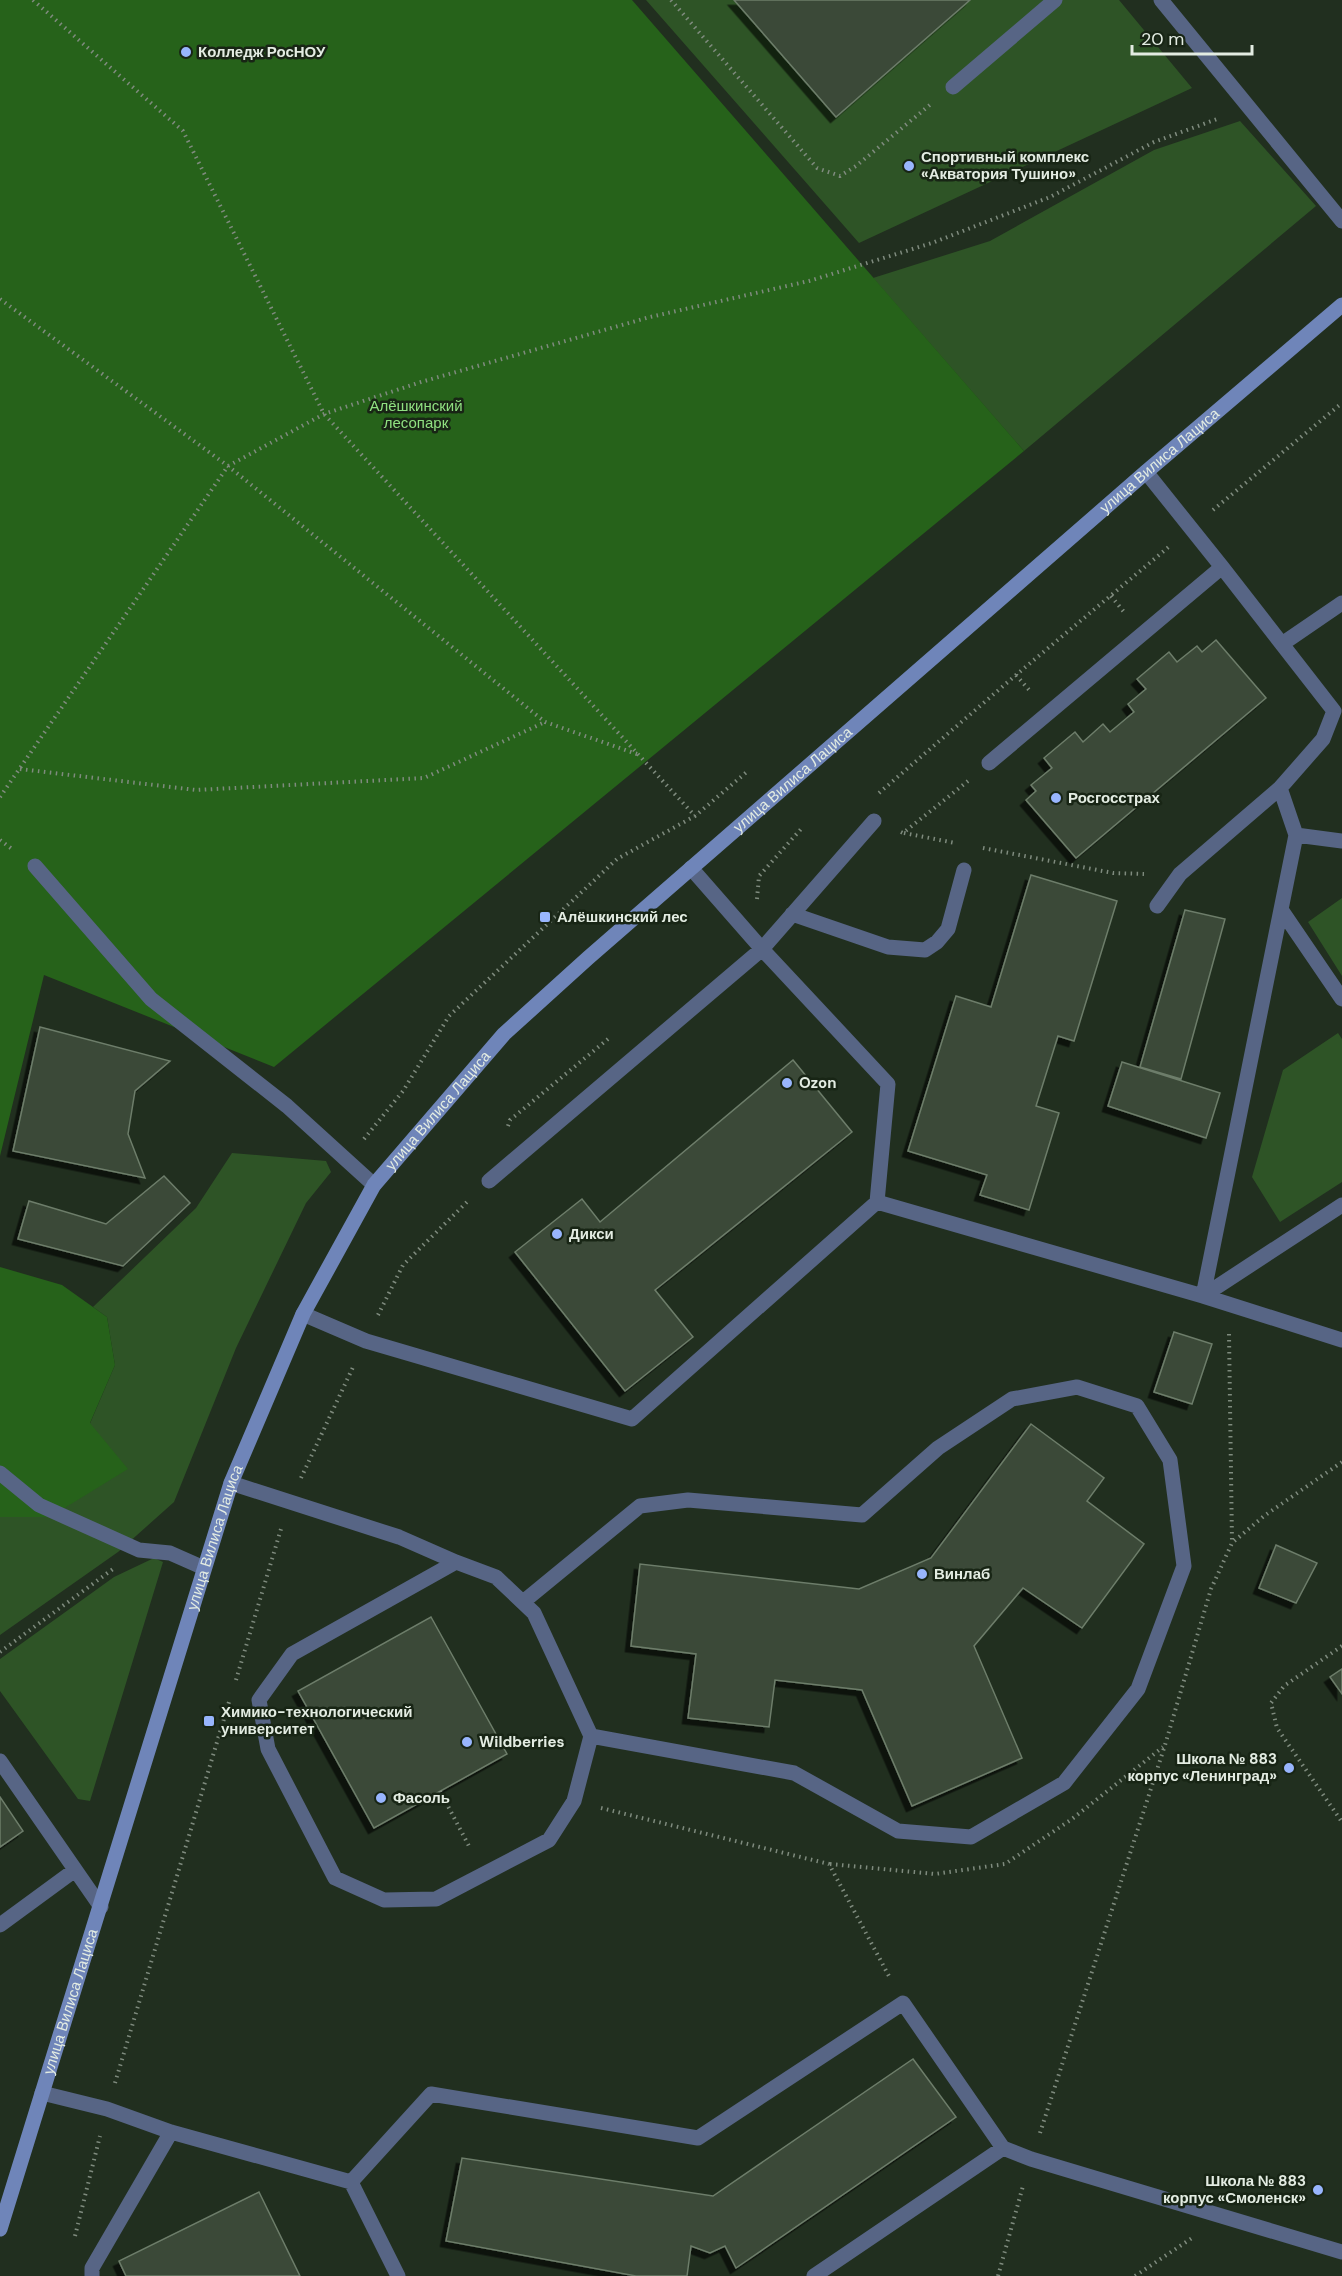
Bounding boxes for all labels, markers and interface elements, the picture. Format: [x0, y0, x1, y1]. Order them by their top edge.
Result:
scale bar [1132, 18, 1252, 56]
text: 20 m [1141, 27, 1184, 51]
place label: Колледж РосНОУ [198, 42, 326, 62]
marker: Колледж РосНОУ [179, 45, 193, 59]
place label: Спортивный комплекс «Акватория Тушино» [921, 147, 1089, 184]
marker: Спортивный комплекс «Акватория Тушино» [902, 159, 916, 173]
park label: Алёшкинский лесопарк [369, 396, 463, 433]
street label: улица Вилиса Лациса [1096, 403, 1224, 518]
street label: улица Вилиса Лациса [729, 722, 857, 837]
place label: Росгосстрах [1068, 788, 1160, 808]
marker: Росгосстрах [1049, 791, 1063, 805]
place label: Алёшкинский лес [557, 907, 688, 927]
marker: Алёшкинский лес [538, 910, 552, 924]
street label: улица Вилиса Лациса [381, 1046, 495, 1175]
place label: Ozon [799, 1073, 837, 1093]
marker: Ozon [780, 1076, 794, 1090]
place label: Дикси [569, 1224, 614, 1244]
marker: Дикси [550, 1227, 564, 1241]
street label: улица Вилиса Лациса [182, 1461, 248, 1613]
place label: Винлаб [934, 1564, 990, 1584]
marker: Винлаб [915, 1567, 929, 1581]
place label: Химико-технологический университет [221, 1702, 412, 1739]
marker: Химико-технологический университет [202, 1714, 216, 1728]
place label: Wildberries [479, 1732, 564, 1752]
marker: Wildberries [460, 1735, 474, 1749]
place label: Школа № 883 корпус «Ленинград» [1128, 1749, 1277, 1786]
marker: Школа № 883 корпус «Ленинград» [1282, 1761, 1296, 1775]
place label: Фасоль [393, 1788, 450, 1808]
marker: Фасоль [374, 1791, 388, 1805]
street label: улица Вилиса Лациса [38, 1926, 103, 2077]
place label: Школа № 883 корпус «Смоленск» [1163, 2171, 1306, 2208]
marker: Школа № 883 корпус «Смоленск» [1311, 2183, 1325, 2197]

